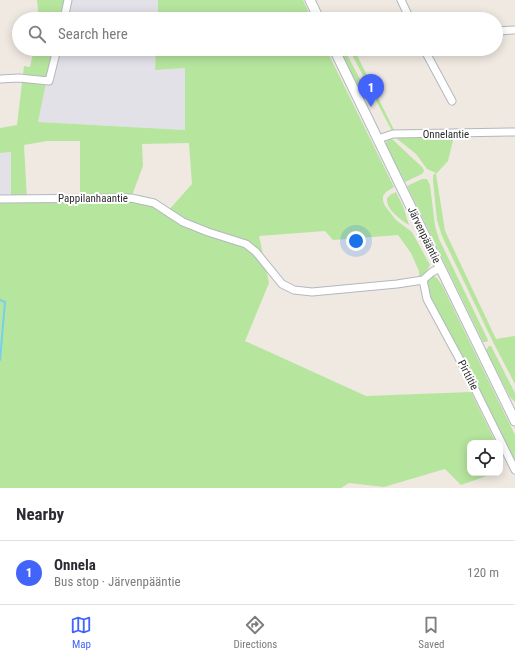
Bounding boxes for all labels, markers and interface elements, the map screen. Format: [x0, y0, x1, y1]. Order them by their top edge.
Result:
search box [12, 12, 503, 56]
icon: search [26, 23, 48, 45]
text: Search here [58, 25, 128, 43]
pin: 1 [358, 74, 384, 107]
street label: Onnelantie [423, 128, 469, 141]
street label: Pappilanhaantie [58, 192, 128, 205]
street label: Järvenpääntie [405, 205, 443, 265]
your location [346, 231, 366, 251]
street label: Pirttitie [455, 358, 481, 392]
map controls [467, 440, 503, 476]
button: locate [467, 440, 503, 476]
text: Nearby [16, 504, 64, 524]
text: Onnela [54, 556, 96, 574]
text: 1 [26, 565, 32, 580]
text: 120 m [467, 565, 499, 580]
text: Bus stop · Järvenpääntie [54, 574, 181, 589]
tab: Map [70, 614, 92, 651]
tab: Directions [233, 614, 277, 651]
tab: Saved [418, 614, 445, 651]

